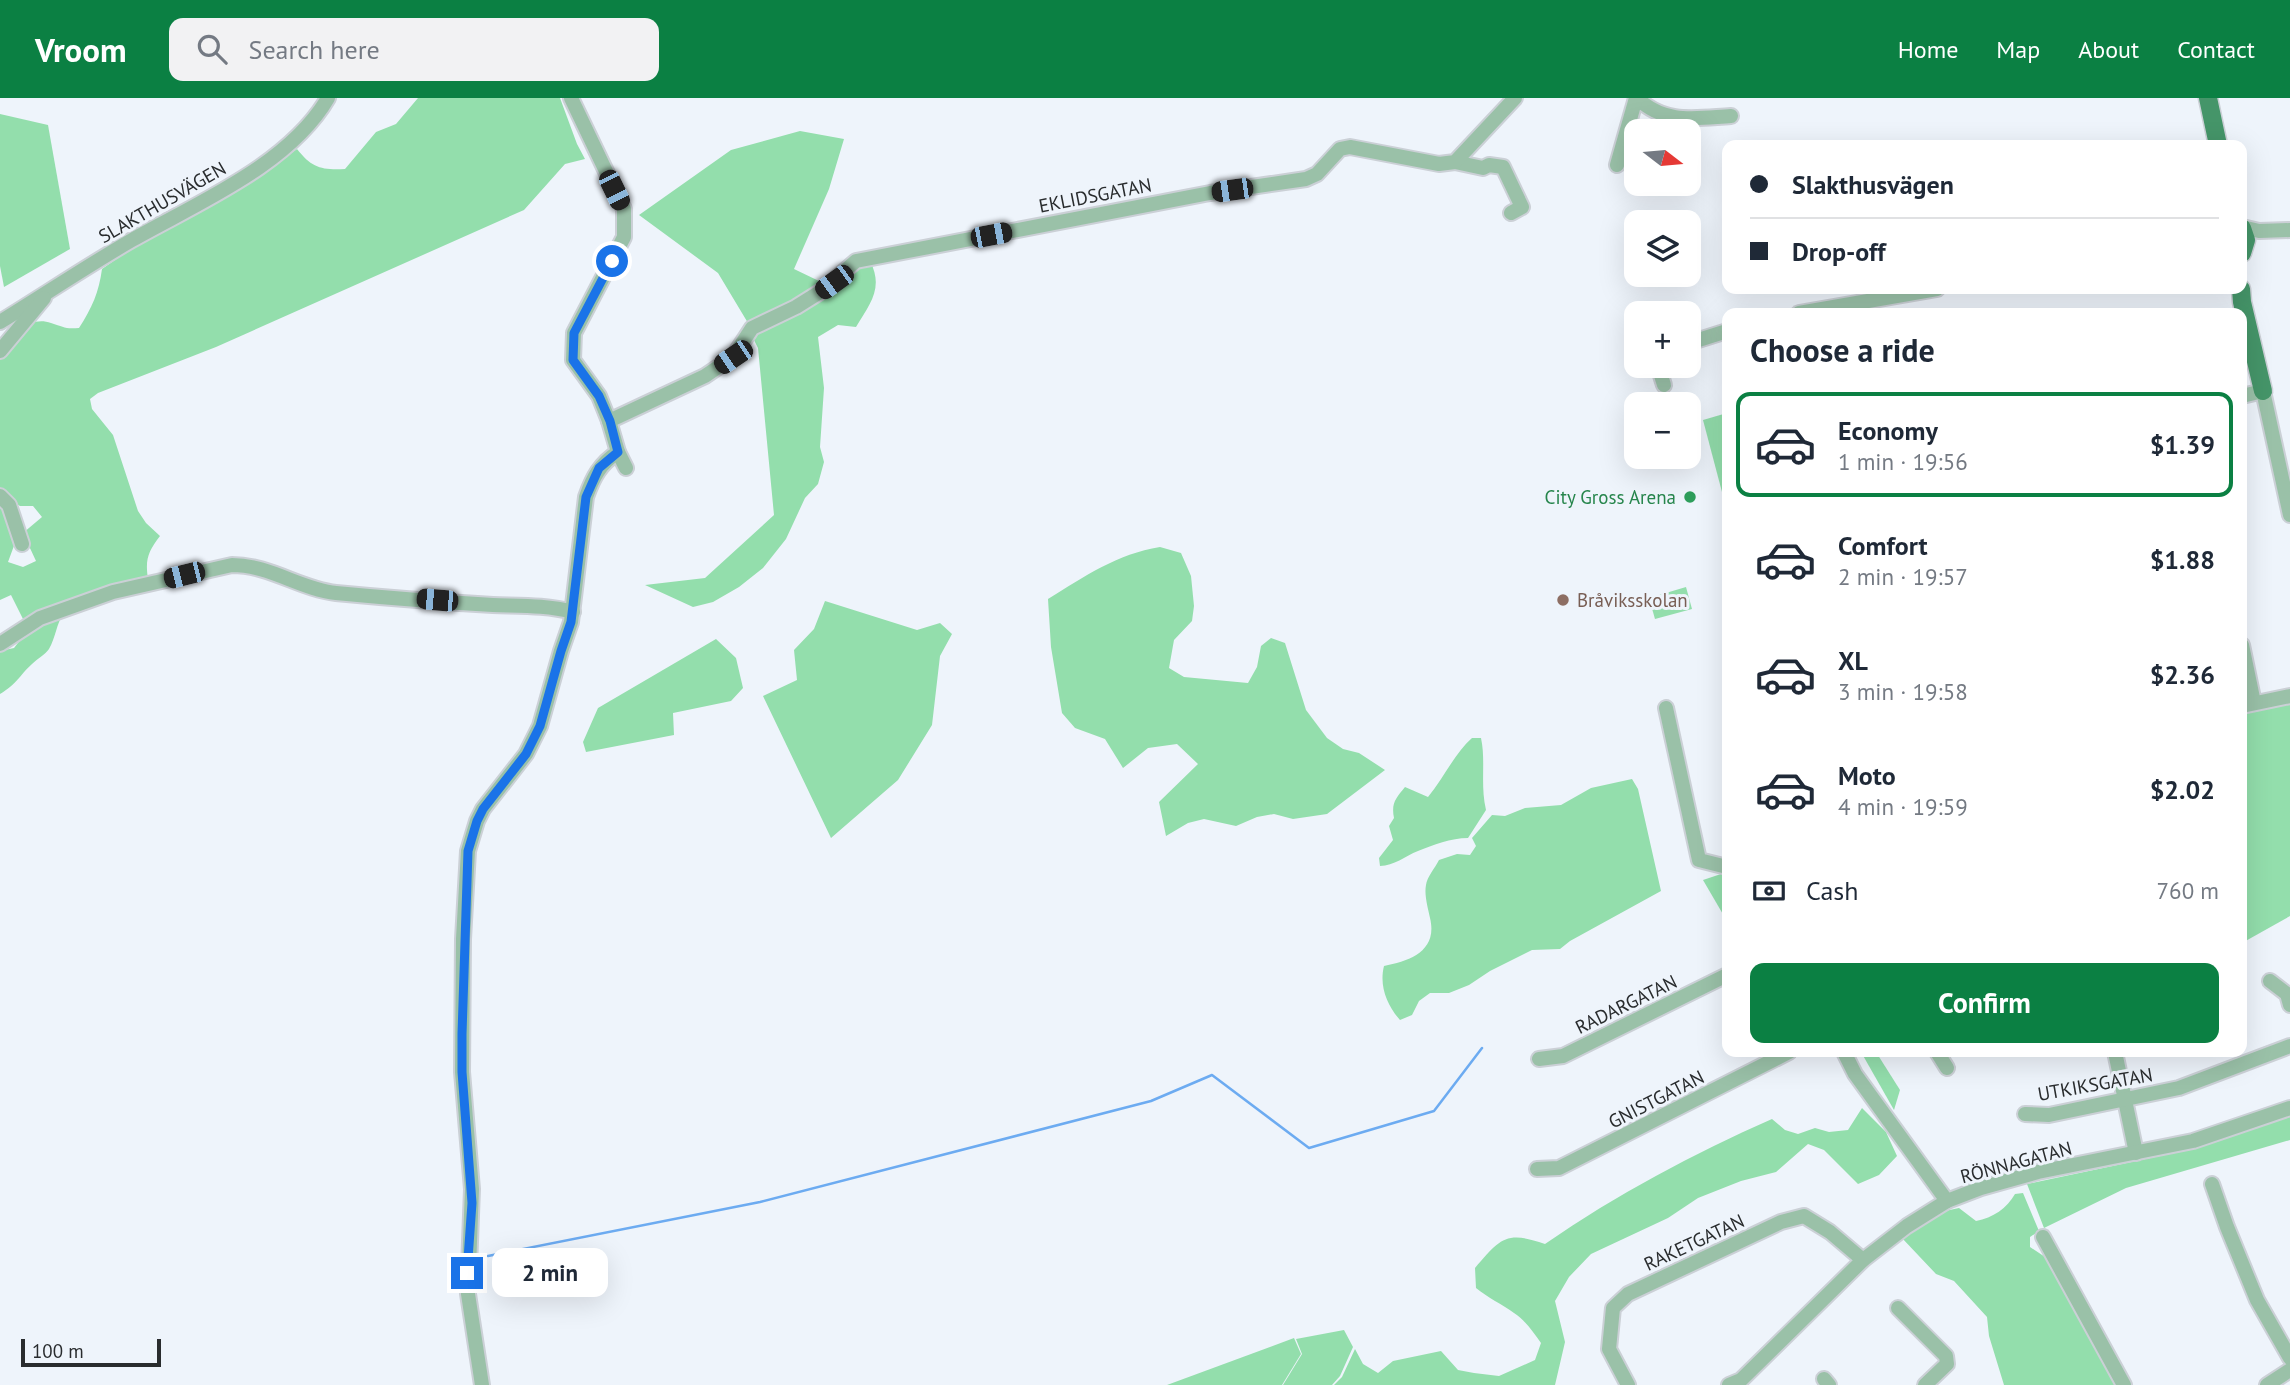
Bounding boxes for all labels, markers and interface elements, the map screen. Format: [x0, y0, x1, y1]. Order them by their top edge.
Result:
search box [169, 18, 659, 81]
text: Vroom [35, 28, 127, 71]
icon: search [193, 30, 231, 68]
text: Search here [249, 33, 380, 66]
text: Home [1898, 34, 1958, 65]
text: Map [1996, 34, 2040, 65]
text: About [2078, 34, 2139, 65]
text: Contact [2177, 34, 2255, 65]
north arrow [1624, 119, 1701, 196]
map controls [1624, 119, 1701, 469]
street label: SLAKTHUSVÄGEN [94, 156, 230, 248]
car [596, 167, 633, 213]
text: Slakthusvägen [1792, 168, 1954, 201]
street label: EKLIDSGATAN [1037, 172, 1153, 218]
car [1210, 177, 1255, 203]
button: layers [1624, 210, 1701, 287]
car [969, 221, 1014, 249]
text: Drop-off [1792, 235, 1886, 268]
route start [596, 245, 628, 277]
car [811, 261, 858, 303]
button: + [1624, 301, 1701, 378]
text: Choose a ride [1750, 329, 1935, 371]
car [710, 337, 757, 377]
button: − [1624, 392, 1701, 469]
icon: car [1754, 413, 1817, 476]
text: Economy [1838, 414, 1938, 447]
text: $1.39 [2150, 428, 2215, 461]
text: 1 min · 19:56 [1838, 447, 1968, 476]
place label: City Gross Arena [1545, 485, 1676, 509]
marker: City Gross Arena [1682, 489, 1698, 505]
icon: car [1754, 528, 1817, 591]
text: Comfort [1838, 529, 1928, 562]
text: $1.88 [2150, 543, 2215, 576]
car [162, 560, 207, 590]
text: 2 min · 19:57 [1838, 562, 1968, 591]
car [416, 588, 459, 612]
place label: Bråviksskolan [1577, 588, 1688, 612]
marker: Bråviksskolan [1555, 592, 1571, 608]
icon: car [1754, 643, 1817, 706]
text: XL [1838, 644, 1868, 677]
text: $2.36 [2150, 658, 2215, 691]
text: 3 min · 19:58 [1838, 677, 1968, 706]
icon: car [1754, 758, 1817, 821]
text: Moto [1838, 759, 1896, 792]
text: $2.02 [2150, 773, 2215, 806]
text: 4 min · 19:59 [1838, 792, 1968, 821]
icon: cash [1750, 872, 1788, 910]
text: Cash [1806, 874, 1858, 907]
text: 760 m [2157, 876, 2219, 905]
button: Confirm [1750, 963, 2219, 1043]
street label: RADARGATAN [1571, 969, 1681, 1039]
street label: UTKIKSGATAN [2036, 1062, 2154, 1106]
street label: GNISTGATAN [1604, 1065, 1708, 1133]
street label: RÖNNAGATAN [1958, 1136, 2074, 1188]
street label: RAKETGATAN [1640, 1208, 1748, 1276]
callout: 2 min [491, 1248, 607, 1298]
route end [451, 1257, 483, 1289]
text: 2 min [522, 1258, 578, 1287]
scale bar [21, 1336, 161, 1368]
text: 100 m [32, 1339, 84, 1363]

